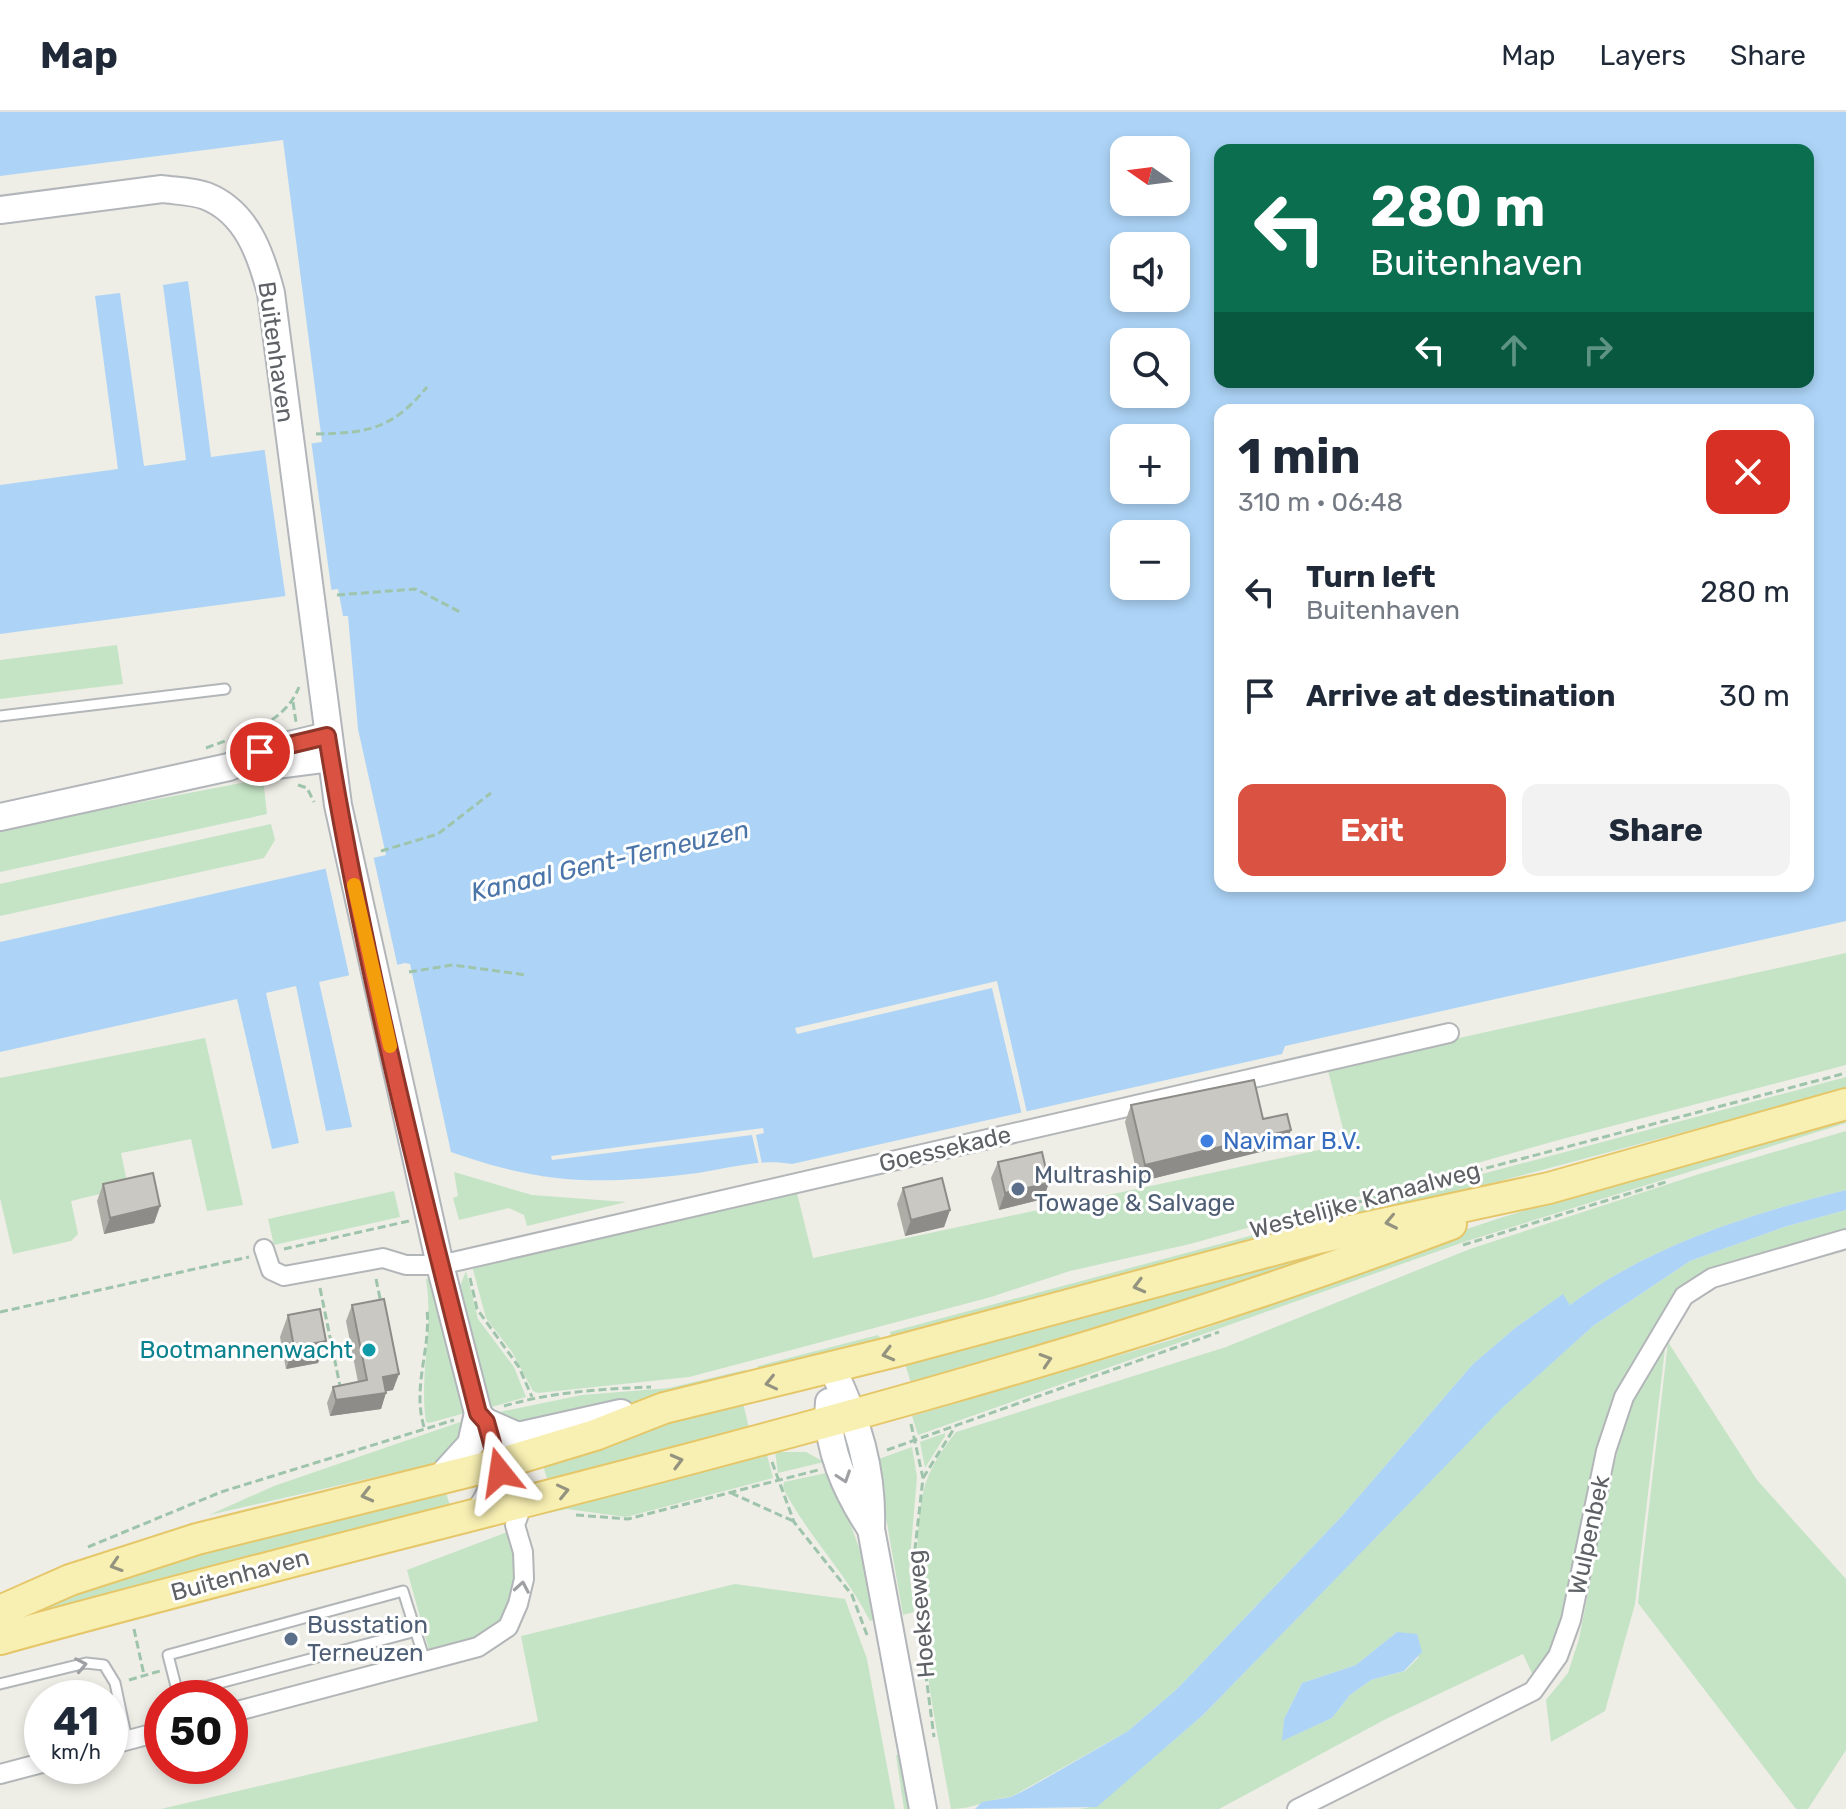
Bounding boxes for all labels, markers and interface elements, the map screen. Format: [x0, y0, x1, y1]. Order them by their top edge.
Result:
text: Map [40, 32, 118, 78]
text: Map [1501, 39, 1556, 72]
text: Layers [1600, 39, 1686, 72]
text: Share [1730, 39, 1806, 72]
north arrow [1110, 136, 1190, 216]
map controls [1110, 136, 1190, 600]
text: 280 m [1370, 174, 1546, 240]
icon: left [1238, 176, 1342, 280]
button: sound [1110, 232, 1190, 312]
text: Buitenhaven [1370, 241, 1583, 284]
street label: Buitenhaven [252, 280, 300, 424]
button: search [1110, 328, 1190, 408]
icon: left [1408, 328, 1452, 372]
icon: ahead [1492, 328, 1536, 372]
icon: right [1576, 328, 1620, 372]
button: + [1110, 424, 1190, 504]
text: 1 min [1238, 428, 1361, 485]
button: close [1706, 430, 1790, 514]
text: 310 m · 06:48 [1238, 487, 1403, 518]
button: − [1110, 520, 1190, 600]
text: Turn left [1306, 559, 1436, 595]
icon: left [1238, 570, 1282, 614]
text: 280 m [1700, 574, 1790, 610]
text: Buitenhaven [1306, 595, 1460, 626]
icon: arrive [1238, 674, 1282, 718]
text: Arrive at destination [1306, 678, 1616, 714]
text: 30 m [1719, 678, 1790, 714]
pin [226, 718, 294, 786]
icon: arrive [238, 730, 282, 774]
button: Exit [1238, 784, 1506, 876]
button: Share [1522, 784, 1790, 876]
water label: Kanaal Gent-Terneuzen [468, 814, 752, 908]
street label: Goessekade [876, 1120, 1014, 1178]
place label: Navimar B.V. [1223, 1127, 1361, 1155]
marker: Navimar B.V. [1198, 1132, 1216, 1150]
street label: Westelijke Kanaalweg [1247, 1156, 1483, 1244]
place label: Multraship Towage & Salvage [1034, 1161, 1235, 1217]
marker: Multraship Towage & Salvage [1009, 1180, 1027, 1198]
one-way arrow [1384, 1213, 1398, 1230]
one-way arrow [1132, 1277, 1146, 1293]
place label: Bootmannenwacht [139, 1336, 353, 1364]
marker: Bootmannenwacht [360, 1341, 378, 1359]
one-way arrow [881, 1344, 895, 1361]
one-way arrow [1039, 1353, 1052, 1369]
one-way arrow [764, 1373, 778, 1390]
position arrow [458, 1430, 542, 1514]
one-way arrow [670, 1454, 684, 1471]
one-way arrow [834, 1470, 850, 1484]
street label: Wulpenbek [1563, 1472, 1615, 1597]
one-way arrow [555, 1483, 569, 1500]
one-way arrow [360, 1485, 374, 1502]
street label: Buitenhaven [168, 1543, 312, 1607]
street label: Hoekseweg [901, 1549, 941, 1679]
one-way arrow [110, 1556, 124, 1572]
one-way arrow [512, 1580, 529, 1594]
place label: Busstation Terneuzen [307, 1611, 428, 1667]
marker: Busstation Terneuzen [282, 1630, 300, 1648]
one-way arrow [74, 1657, 87, 1674]
speed limit sign: 50 [144, 1680, 248, 1784]
text: 41 [53, 1698, 99, 1745]
text: km/h [51, 1740, 101, 1764]

